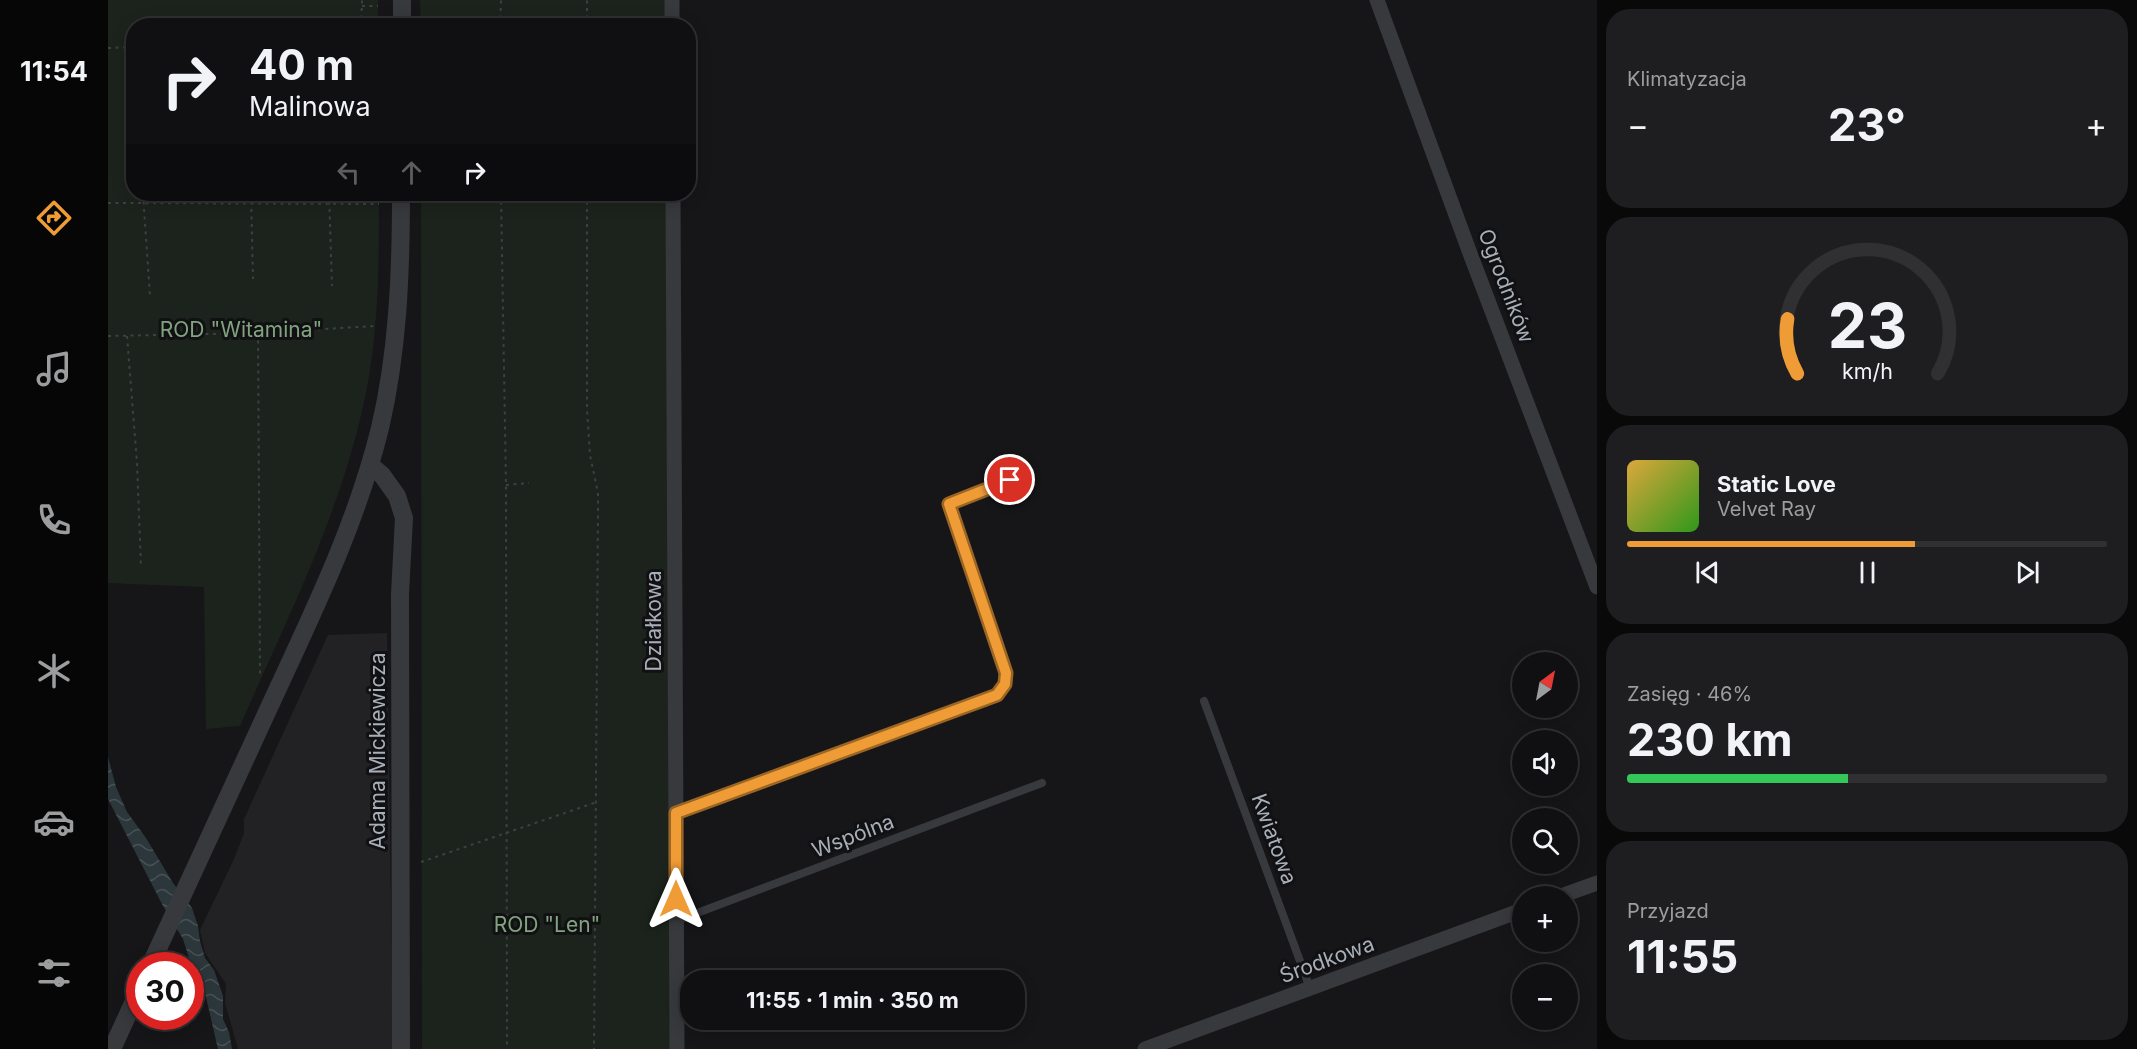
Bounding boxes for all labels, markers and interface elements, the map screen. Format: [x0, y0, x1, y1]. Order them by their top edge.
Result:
text: 40 m [249, 39, 354, 90]
icon: right [150, 42, 228, 120]
text: 11:54 [20, 55, 88, 88]
text: Klimatyzacja [1627, 67, 1747, 91]
text: Malinowa [249, 90, 371, 123]
text: 23° [1828, 97, 1906, 152]
text: − [1627, 105, 1649, 145]
text: + [2085, 105, 2107, 145]
icon: left [332, 156, 365, 189]
icon: ahead [395, 156, 428, 189]
icon: right [458, 156, 491, 189]
icon: directions [33, 197, 75, 239]
street label: Ogrodników [1473, 225, 1540, 346]
text: 23 [1827, 288, 1907, 363]
park label: ROD "Witamina" [160, 317, 322, 342]
icon: music [33, 348, 75, 390]
text: km/h [1842, 358, 1892, 384]
pin [984, 454, 1035, 505]
icon: arrive [993, 463, 1026, 496]
text: Static Love [1717, 471, 1836, 497]
text: Velvet Ray [1717, 497, 1816, 521]
icon: phone [33, 499, 75, 541]
icon: previous [1691, 556, 1724, 589]
icon: pause [1851, 556, 1884, 589]
icon: next [2011, 556, 2044, 589]
street label: Działkowa [641, 571, 666, 671]
icon: climate [33, 650, 75, 692]
street label: Adama Mickiewicza [365, 652, 390, 850]
north arrow [1512, 652, 1578, 718]
map controls [1512, 652, 1578, 1030]
text: Zasięg · 46% [1627, 682, 1752, 706]
text: 230 km [1627, 712, 1793, 767]
button: sound [1512, 730, 1578, 796]
street label: Kwiatowa [1247, 790, 1302, 888]
icon: car [33, 801, 75, 843]
street label: Wspólna [808, 808, 897, 863]
button: search [1512, 808, 1578, 874]
position arrow [644, 867, 708, 931]
button: + [1512, 886, 1578, 952]
text: Przyjazd [1627, 899, 1709, 923]
park label: ROD "Len" [494, 912, 600, 937]
text: 11:55 [1627, 929, 1738, 984]
street label: Środkowa [1276, 930, 1377, 988]
icon: filters [33, 952, 75, 994]
speed limit sign: 30 [126, 952, 204, 1030]
button: − [1512, 964, 1578, 1030]
text: 11:55 · 1 min · 350 m [746, 987, 959, 1013]

